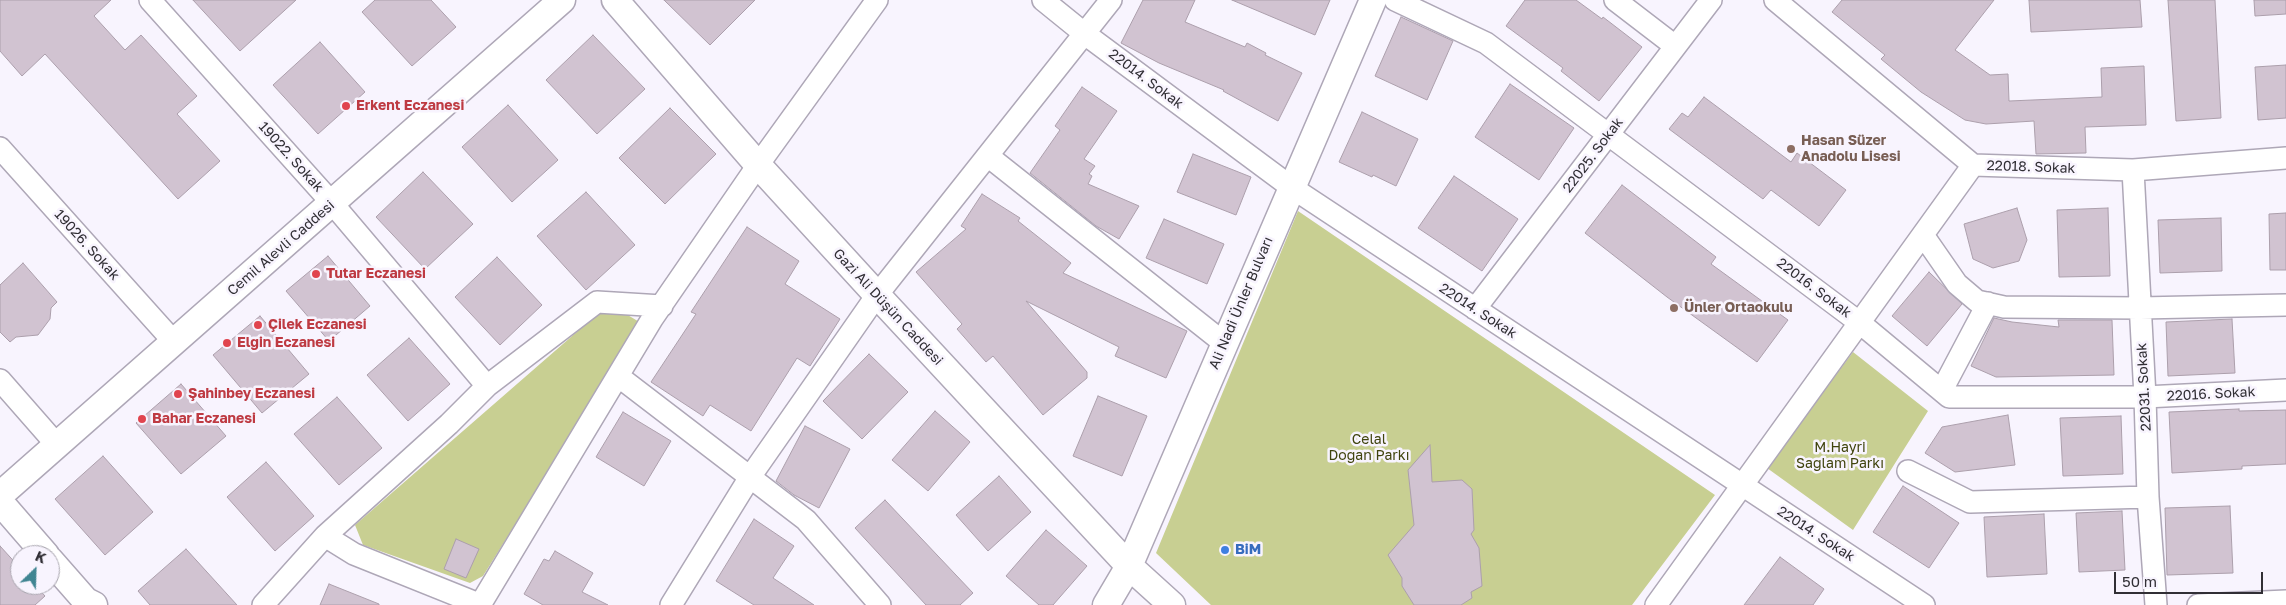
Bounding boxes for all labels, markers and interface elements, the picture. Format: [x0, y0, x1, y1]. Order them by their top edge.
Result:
street label: 22014. Sokak [1105, 46, 1187, 112]
place label: Erkent Eczanesi [356, 98, 464, 114]
marker: Erkent Eczanesi [340, 100, 352, 112]
street label: 22025. Sokak [1559, 114, 1627, 196]
street label: 19022. Sokak [255, 118, 327, 196]
place label: Hasan Süzer Anadolu Lisesi [1801, 133, 1901, 166]
marker: Hasan Süzer Anadolu Lisesi [1785, 143, 1797, 155]
street label: 22018. Sokak [1986, 157, 2076, 177]
street label: Cemil Alevli Caddesi [224, 197, 338, 299]
street label: 19026. Sokak [51, 206, 123, 284]
street label: Ali Nadi Ünler Bulvarı [1206, 234, 1276, 372]
street label: Gazi Ali Düşün Caddesi [830, 245, 946, 369]
street label: 22016. Sokak [1773, 255, 1855, 321]
place label: Tutar Eczanesi [326, 266, 426, 282]
marker: Tutar Eczanesi [310, 268, 322, 280]
street label: 22014. Sokak [1436, 280, 1520, 342]
place label: Ünler Ortaokulu [1684, 300, 1793, 316]
marker: Ünler Ortaokulu [1668, 302, 1680, 314]
place label: Çilek Eczanesi [268, 317, 367, 333]
marker: Çilek Eczanesi [252, 319, 264, 331]
place label: Elgin Eczanesi [237, 335, 335, 351]
marker: Elgin Eczanesi [221, 337, 233, 349]
street label: 22031. Sokak [2133, 342, 2155, 432]
street label: 22016. Sokak [2166, 383, 2256, 405]
place label: Şahinbey Eczanesi [188, 386, 315, 402]
marker: Şahinbey Eczanesi [172, 388, 184, 400]
place label: Bahar Eczanesi [152, 411, 256, 427]
marker: Bahar Eczanesi [136, 413, 148, 425]
park label: Celal Doğan Parkı [1329, 432, 1409, 464]
park label: M.Hayri Sağlam Parkı [1796, 440, 1884, 472]
street label: 22014. Sokak [1774, 503, 1858, 565]
place label: BiM [1235, 542, 1261, 558]
marker: BiM [1219, 544, 1231, 556]
north arrow [10, 545, 60, 595]
text: K [33, 547, 49, 567]
scale bar [2116, 562, 2265, 594]
text: 50 m [2122, 572, 2157, 590]

